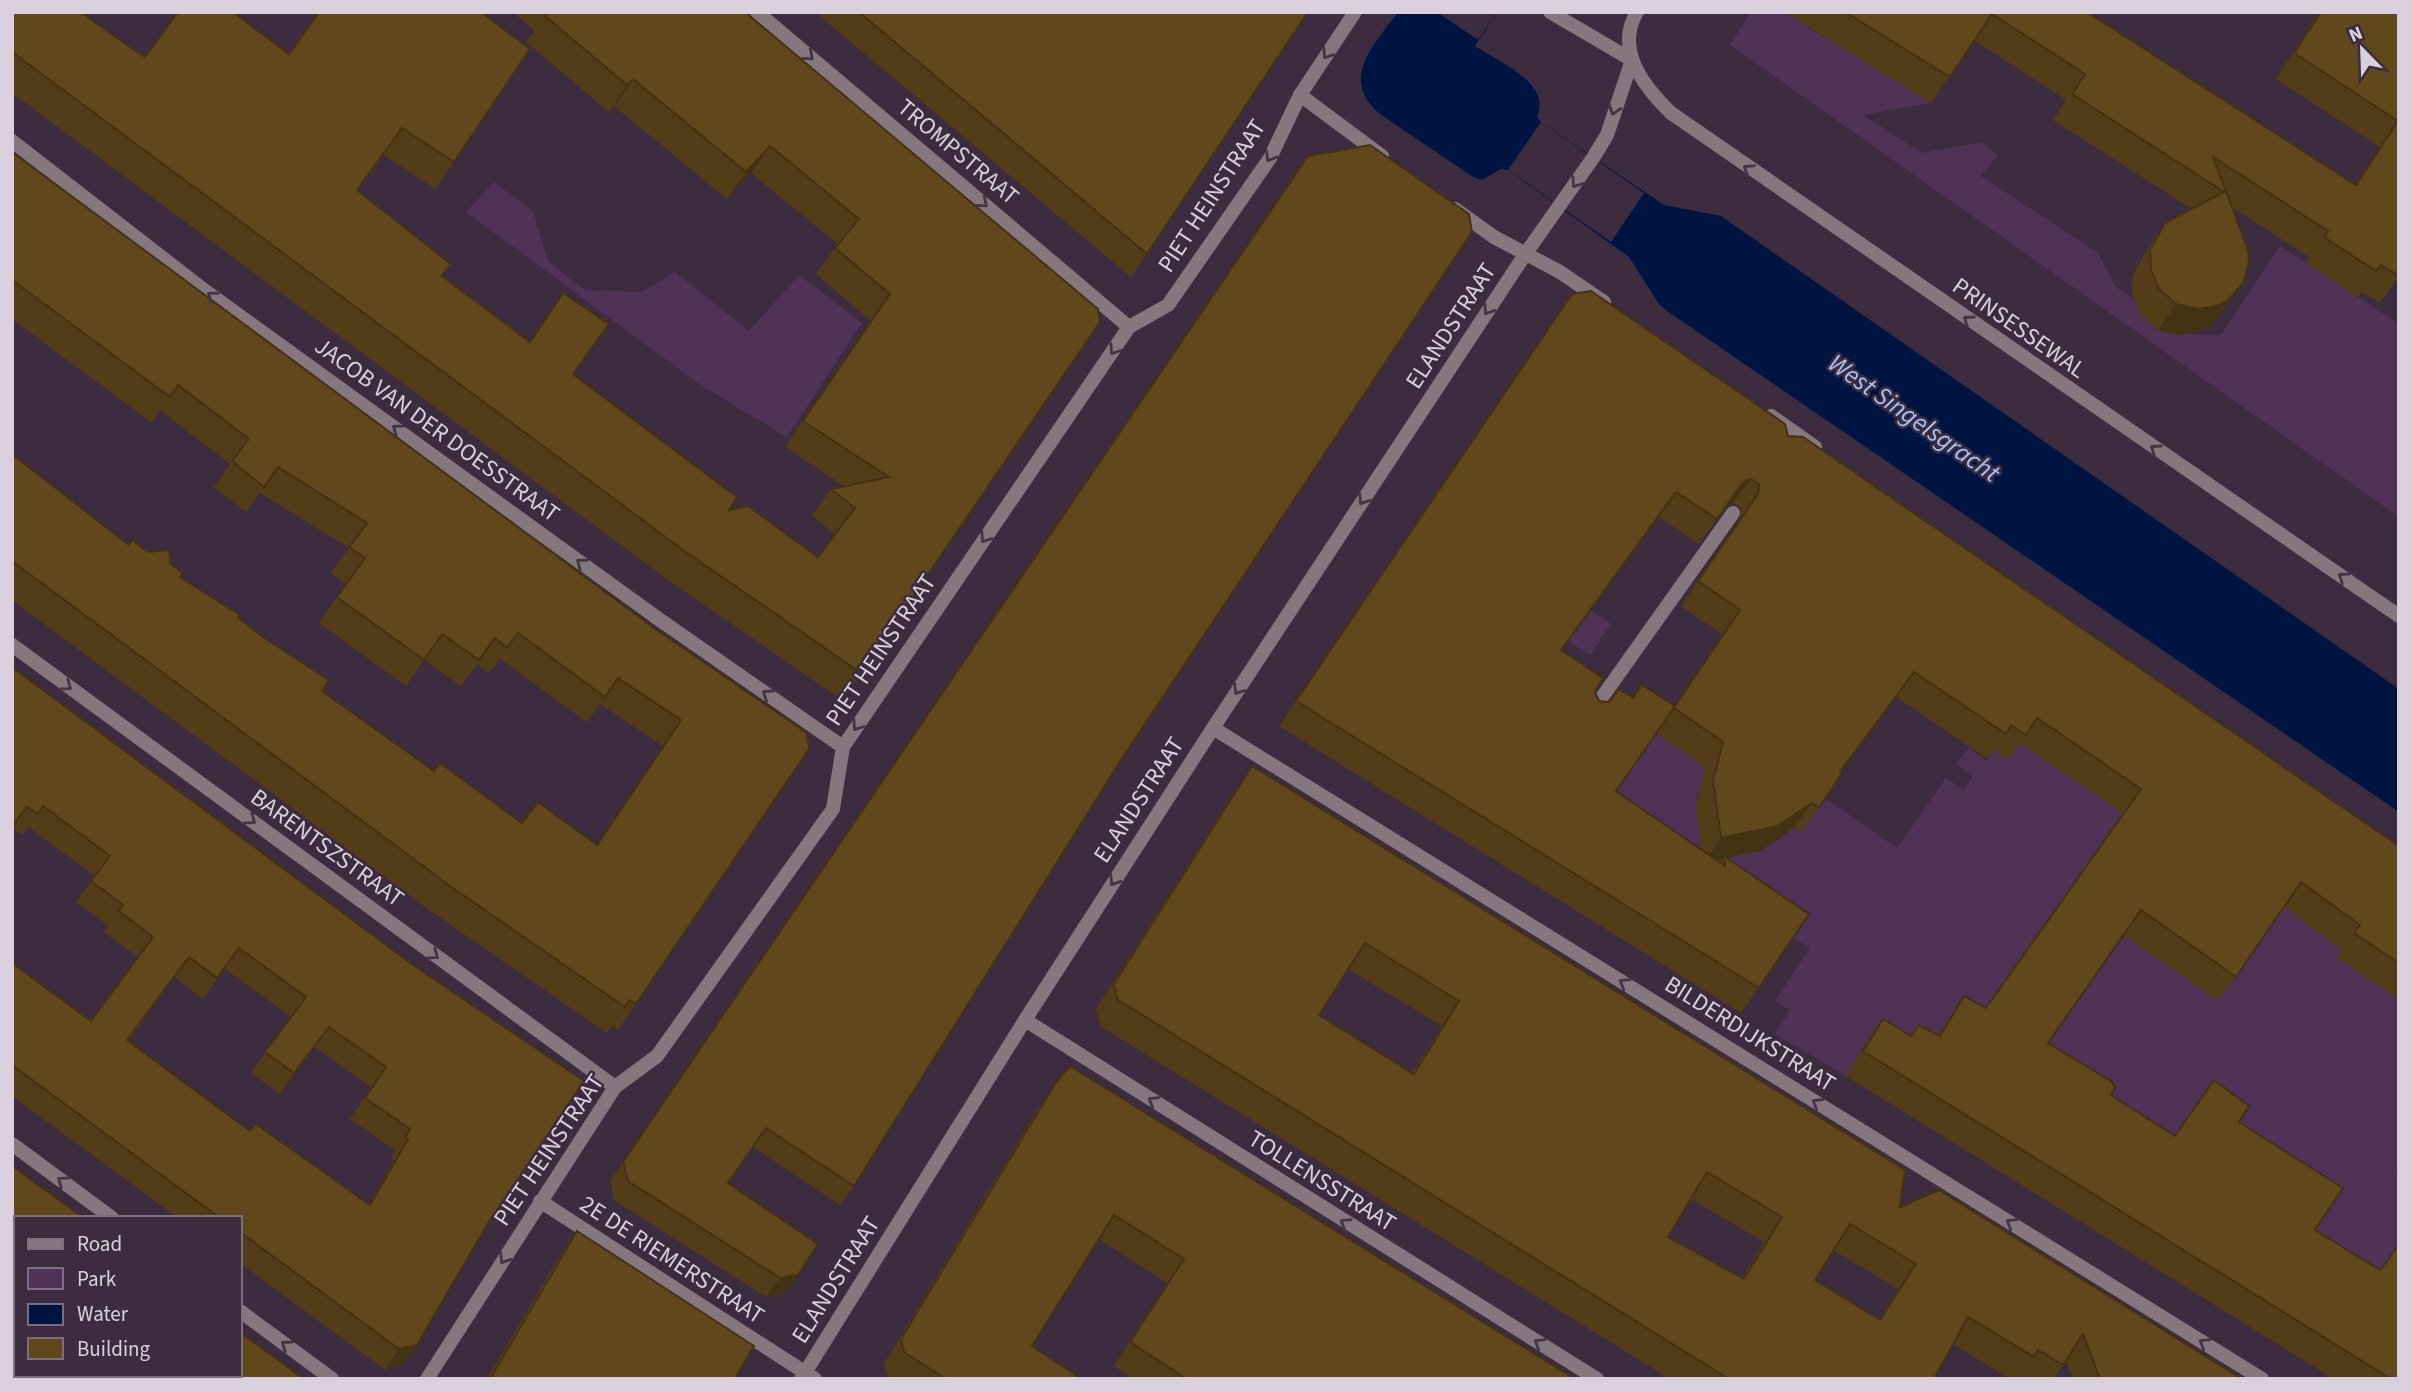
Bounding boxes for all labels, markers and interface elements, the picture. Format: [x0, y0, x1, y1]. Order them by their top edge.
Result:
north arrow [2327, 14, 2397, 84]
text: N [2345, 20, 2367, 50]
one-way arrow [1323, 46, 1335, 59]
one-way arrow [801, 48, 814, 60]
street label: TROMPSTRAAT [889, 91, 1027, 214]
one-way arrow [1608, 104, 1623, 116]
street label: PIET HEINSTRAAT [1149, 112, 1275, 280]
one-way arrow [1265, 149, 1278, 162]
one-way arrow [1743, 165, 1756, 177]
one-way arrow [1571, 175, 1584, 188]
one-way arrow [974, 195, 987, 207]
street label: ELANDSTRAAT [1397, 256, 1505, 396]
street label: PRINSESSEWAL [1945, 269, 2093, 387]
one-way arrow [207, 292, 220, 304]
one-way arrow [1484, 302, 1497, 315]
one-way arrow [1962, 315, 1975, 328]
street label: JACOB VAN DER DOESSTRAAT [307, 329, 567, 531]
one-way arrow [1110, 342, 1122, 355]
water label: West Singelsgracht [1821, 345, 2008, 491]
one-way arrow [392, 425, 404, 437]
one-way arrow [2150, 444, 2163, 457]
one-way arrow [1359, 492, 1371, 505]
one-way arrow [981, 530, 994, 543]
one-way arrow [576, 558, 589, 571]
street label: PIET HEINSTRAAT [817, 567, 945, 733]
one-way arrow [2337, 572, 2350, 585]
one-way arrow [59, 677, 72, 690]
one-way arrow [1234, 682, 1246, 695]
one-way arrow [761, 689, 774, 702]
one-way arrow [852, 718, 865, 731]
street label: ELANDSTRAAT [1085, 730, 1193, 870]
street label: BARENTSZSTRAAT [243, 780, 411, 916]
one-way arrow [243, 812, 256, 824]
one-way arrow [1110, 873, 1123, 886]
one-way arrow [426, 946, 439, 959]
street label: BILDERDIJKSTRAAT [1658, 967, 1842, 1101]
one-way arrow [1619, 978, 1632, 991]
street label: PIET HEINSTRAAT [485, 1067, 613, 1233]
one-way arrow [1147, 1097, 1160, 1110]
one-way arrow [1812, 1098, 1825, 1111]
street label: TOLLENSSTRAAT [1241, 1122, 1403, 1241]
one-way arrow [57, 1177, 70, 1189]
street label: 2E DE RIEMERSTRAAT [573, 1187, 771, 1333]
street label: ELANDSTRAAT [783, 1210, 889, 1350]
legend [14, 1216, 242, 1377]
one-way arrow [1340, 1218, 1353, 1231]
one-way arrow [2005, 1218, 2018, 1231]
text: Road [77, 1229, 122, 1259]
one-way arrow [499, 1251, 512, 1264]
text: Park [77, 1264, 117, 1294]
text: Water [77, 1299, 129, 1329]
text: Building [77, 1334, 151, 1364]
one-way arrow [1533, 1338, 1546, 1351]
one-way arrow [2199, 1338, 2212, 1351]
one-way arrow [281, 1341, 294, 1353]

